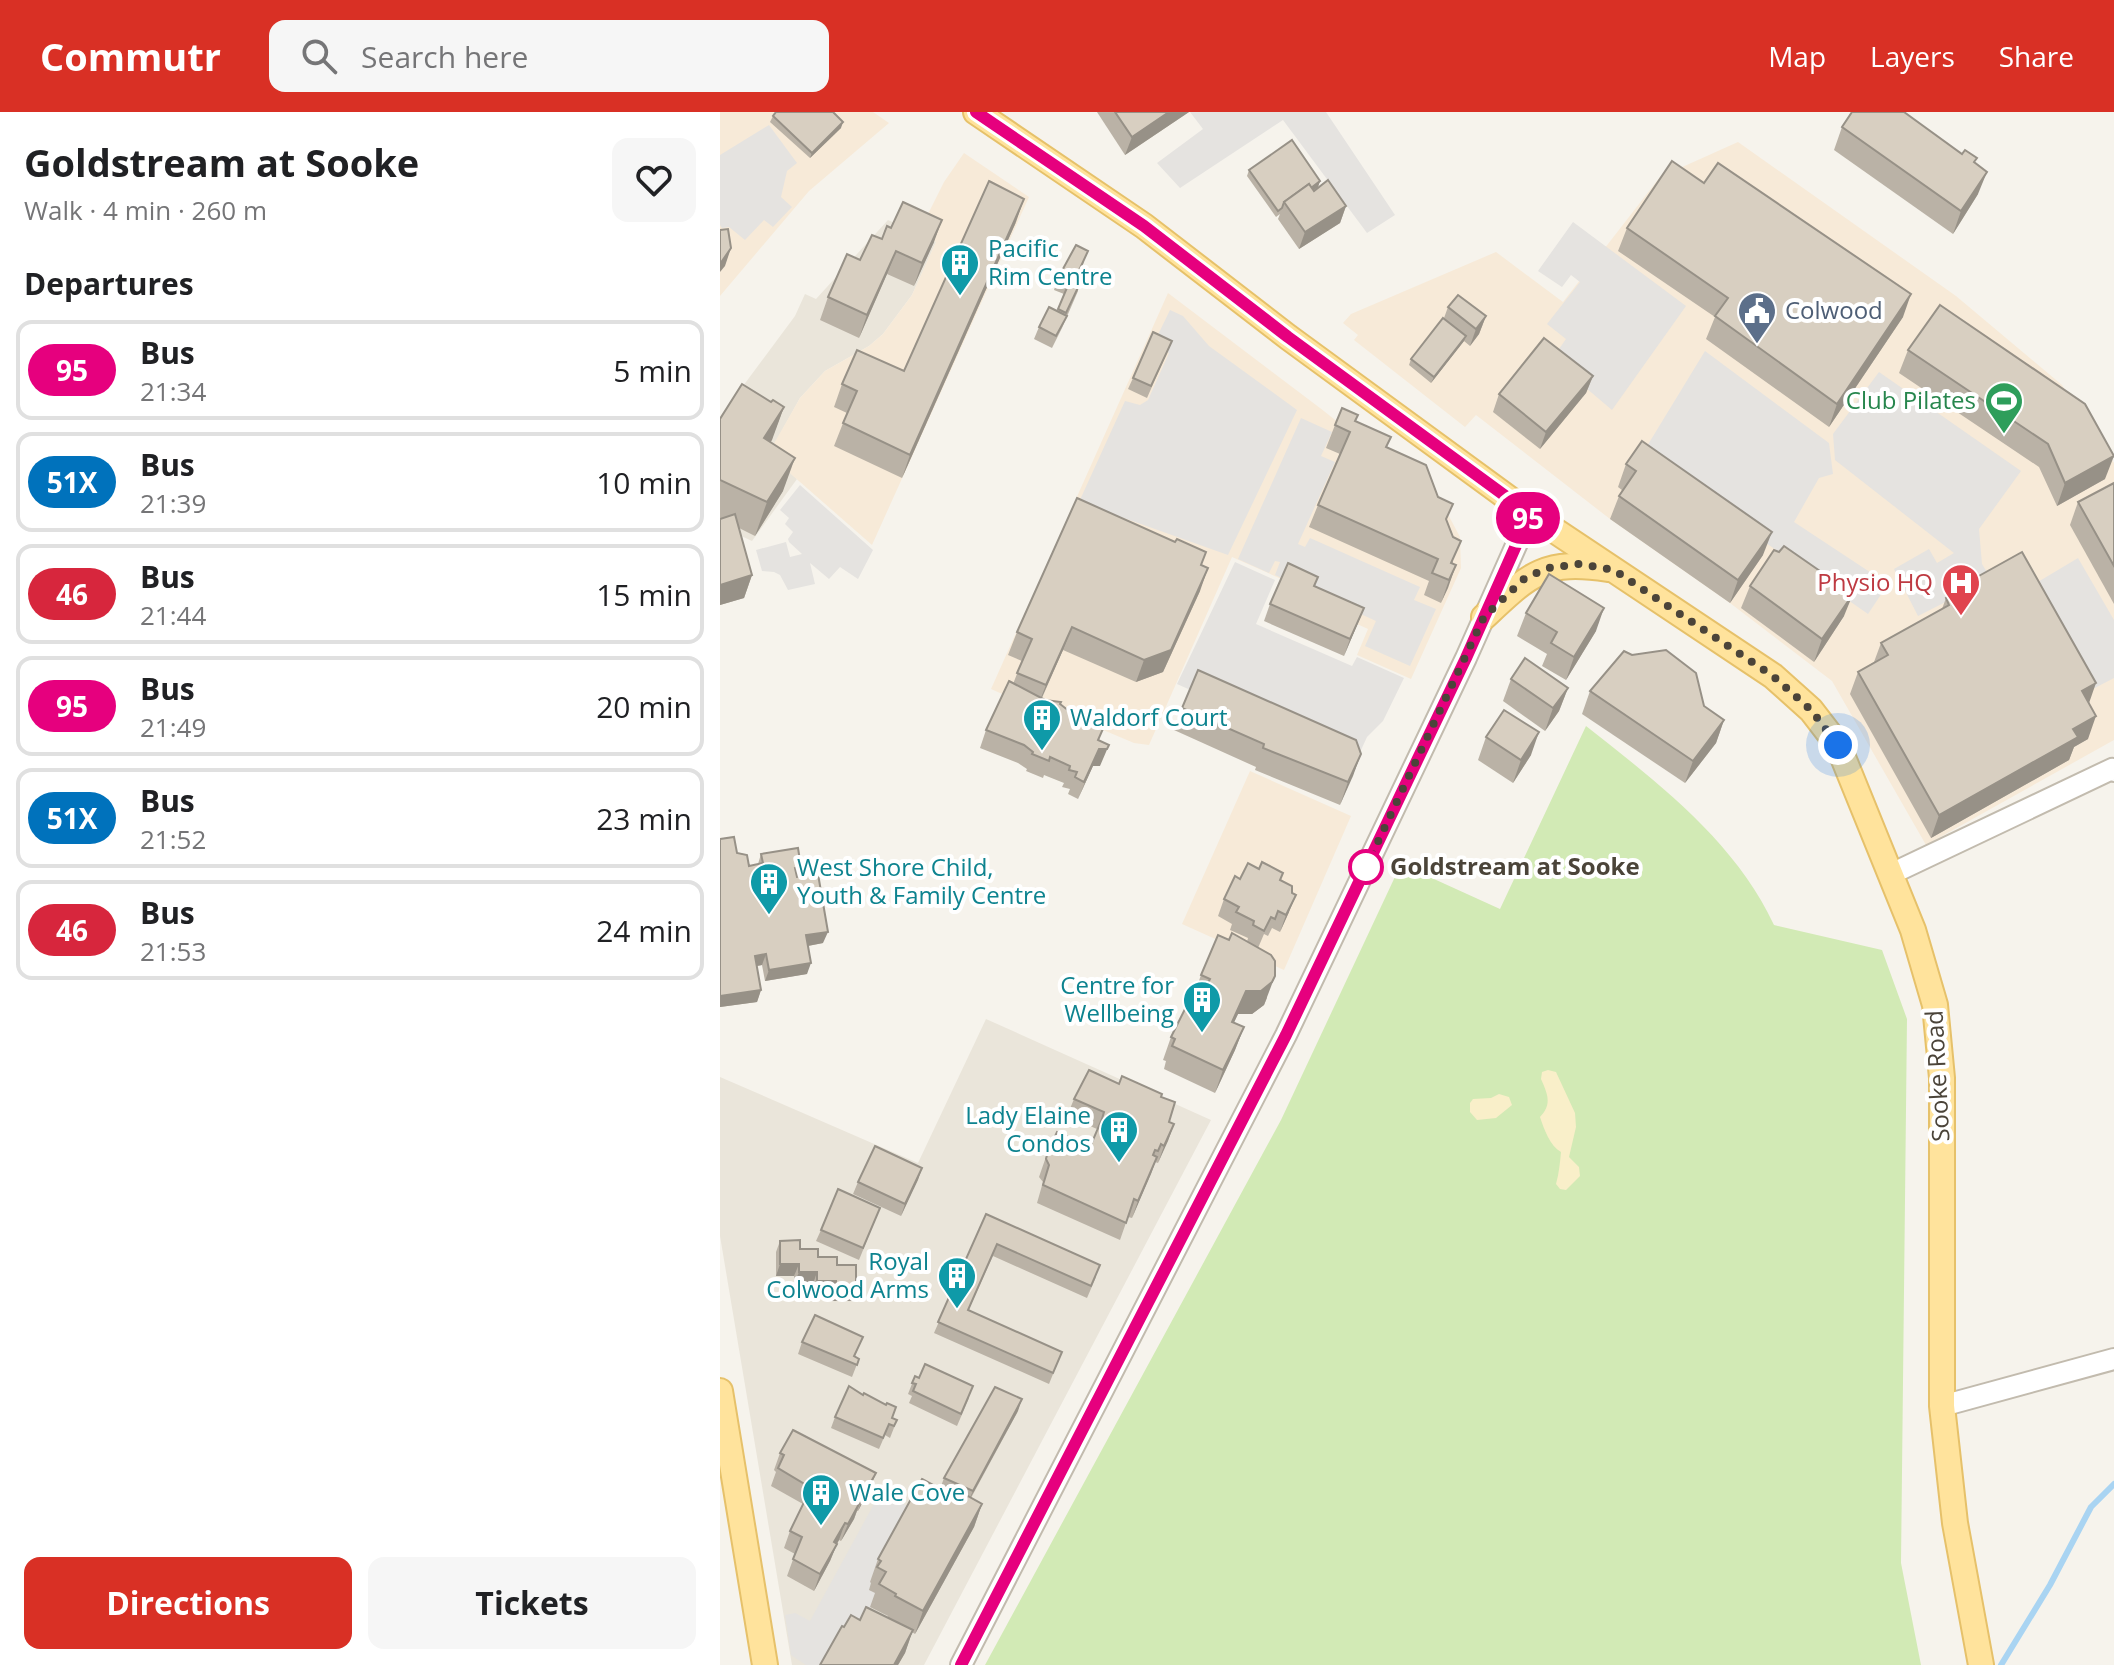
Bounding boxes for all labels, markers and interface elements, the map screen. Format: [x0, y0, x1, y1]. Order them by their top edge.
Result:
search box [269, 20, 829, 92]
text: Commutr [40, 30, 221, 82]
icon: search [297, 34, 341, 78]
text: Search here [361, 36, 528, 77]
text: Map [1768, 37, 1826, 75]
text: Layers [1870, 37, 1955, 75]
text: Share [1999, 37, 2074, 75]
text: Goldstream at Sooke [24, 136, 419, 188]
button: heart [612, 138, 696, 222]
text: Walk · 4 min · 260 m [24, 192, 267, 228]
place label: Pacific Rim Centre [988, 231, 1112, 292]
building icon: Pacific Rim Centre [939, 242, 981, 297]
text: Departures [24, 263, 194, 304]
public building icon: Colwood [1736, 290, 1778, 345]
place label: Colwood [1785, 293, 1883, 326]
text: Bus [140, 332, 195, 373]
text: 5 min [613, 350, 692, 391]
text: 95 [56, 351, 88, 389]
text: 21:34 [140, 373, 206, 409]
sports icon: Club Pilates [1983, 380, 2025, 435]
place label: Club Pilates [1846, 383, 1976, 416]
text: Bus [140, 444, 195, 485]
text: 10 min [596, 462, 692, 503]
text: 51X [47, 463, 97, 501]
text: 21:39 [140, 485, 206, 521]
line badge: 95 [1492, 492, 1564, 544]
text: 95 [1512, 499, 1544, 537]
text: Bus [140, 556, 195, 597]
hospital icon: Physio HQ [1940, 562, 1982, 617]
place label: Physio HQ [1817, 565, 1933, 598]
text: 15 min [596, 574, 692, 615]
text: 46 [56, 575, 88, 613]
text: 21:44 [140, 597, 206, 633]
text: Bus [140, 668, 195, 709]
text: 20 min [596, 686, 692, 727]
text: 95 [56, 687, 88, 725]
building icon: Waldorf Court [1021, 697, 1063, 752]
place label: Waldorf Court [1070, 700, 1227, 733]
text: 21:49 [140, 709, 206, 745]
your location [1818, 725, 1858, 765]
text: Bus [140, 780, 195, 821]
text: 23 min [596, 798, 692, 839]
text: 51X [47, 799, 97, 837]
text: 21:52 [140, 821, 206, 857]
place label: Goldstream at Sooke [1390, 849, 1640, 882]
place label: West Shore Child, Youth & Family Centre [797, 850, 1046, 911]
marker: Goldstream at Sooke [1349, 850, 1383, 884]
building icon: West Shore Child, Youth & Family Centre [748, 861, 790, 916]
text: Bus [140, 892, 195, 933]
text: 24 min [596, 910, 692, 951]
text: 46 [56, 911, 88, 949]
text: 21:53 [140, 933, 206, 969]
place label: Centre for Wellbeing [1060, 968, 1174, 1029]
building icon: Centre for Wellbeing [1181, 979, 1223, 1034]
street label: Sooke Road [1917, 1009, 1956, 1143]
place label: Lady Elaine Condos [965, 1098, 1091, 1159]
building icon: Lady Elaine Condos [1098, 1109, 1140, 1164]
place label: Royal Colwood Arms [766, 1244, 929, 1305]
building icon: Royal Colwood Arms [936, 1255, 978, 1310]
building icon: Wale Cove [800, 1472, 842, 1527]
place label: Wale Cove [849, 1475, 965, 1508]
button: Directions [24, 1557, 352, 1649]
button: Tickets [368, 1557, 696, 1649]

